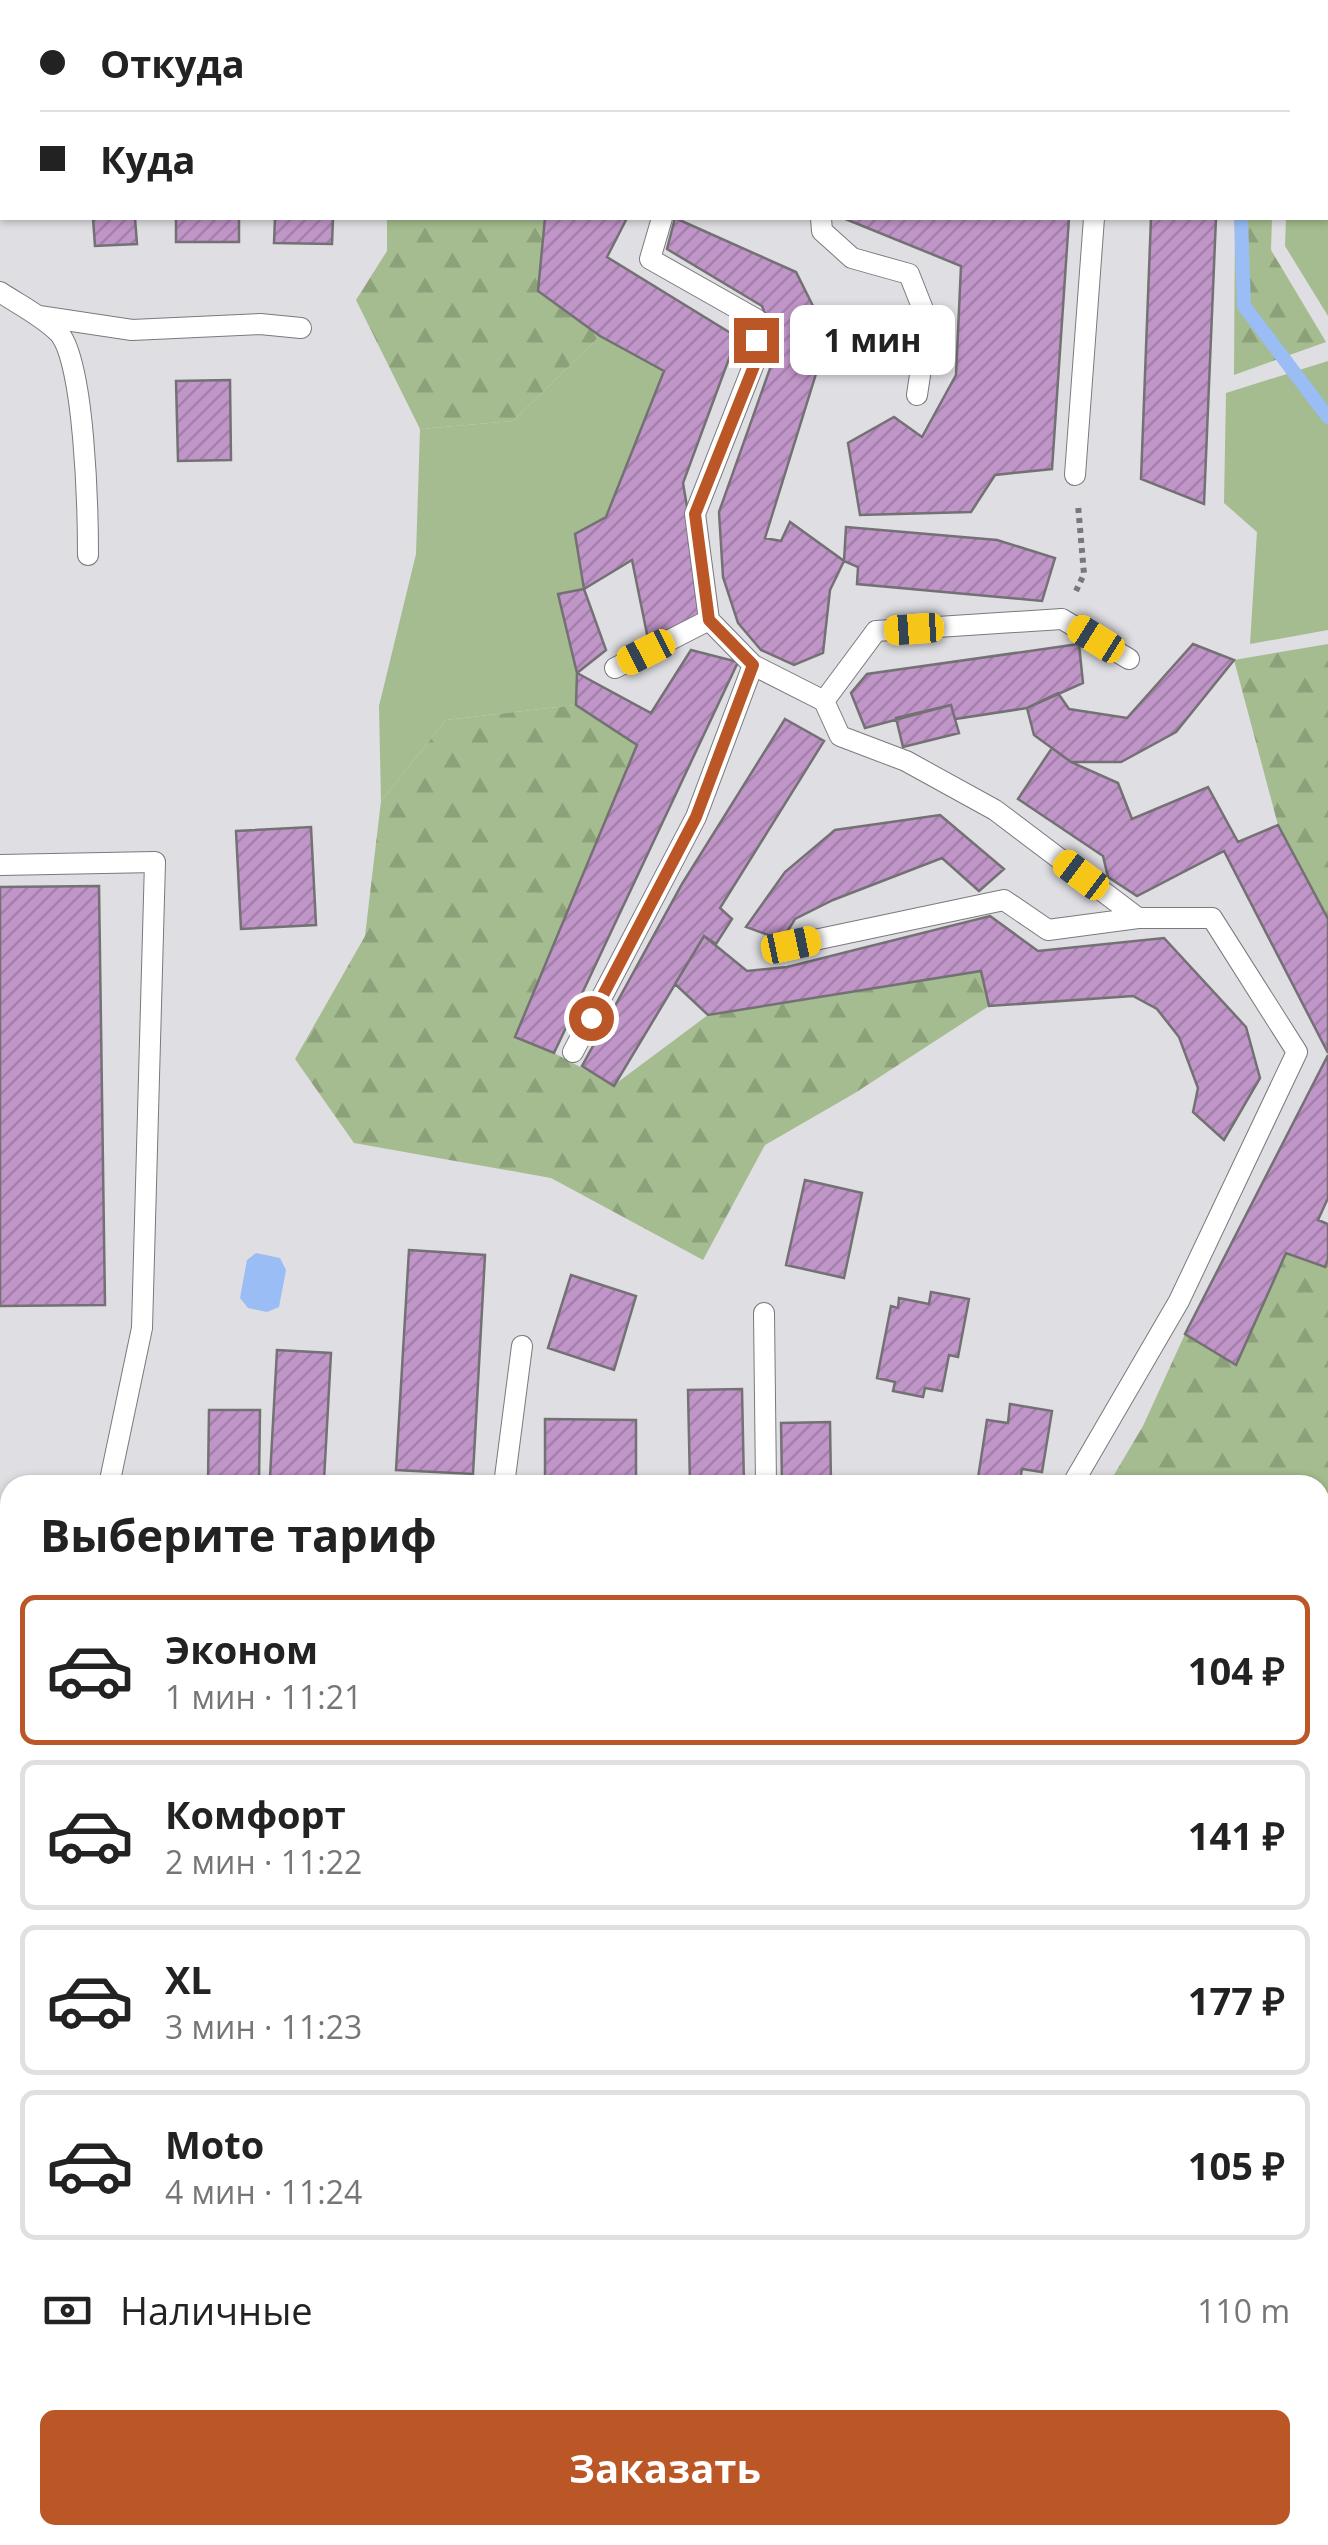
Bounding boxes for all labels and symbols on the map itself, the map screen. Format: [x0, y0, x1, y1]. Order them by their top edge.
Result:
callout: 1 мин [791, 305, 956, 375]
route end [734, 318, 779, 363]
car [1063, 610, 1129, 668]
car [883, 612, 945, 646]
car [612, 625, 680, 679]
car [1048, 845, 1114, 905]
car [759, 924, 823, 966]
route start [569, 996, 614, 1041]

